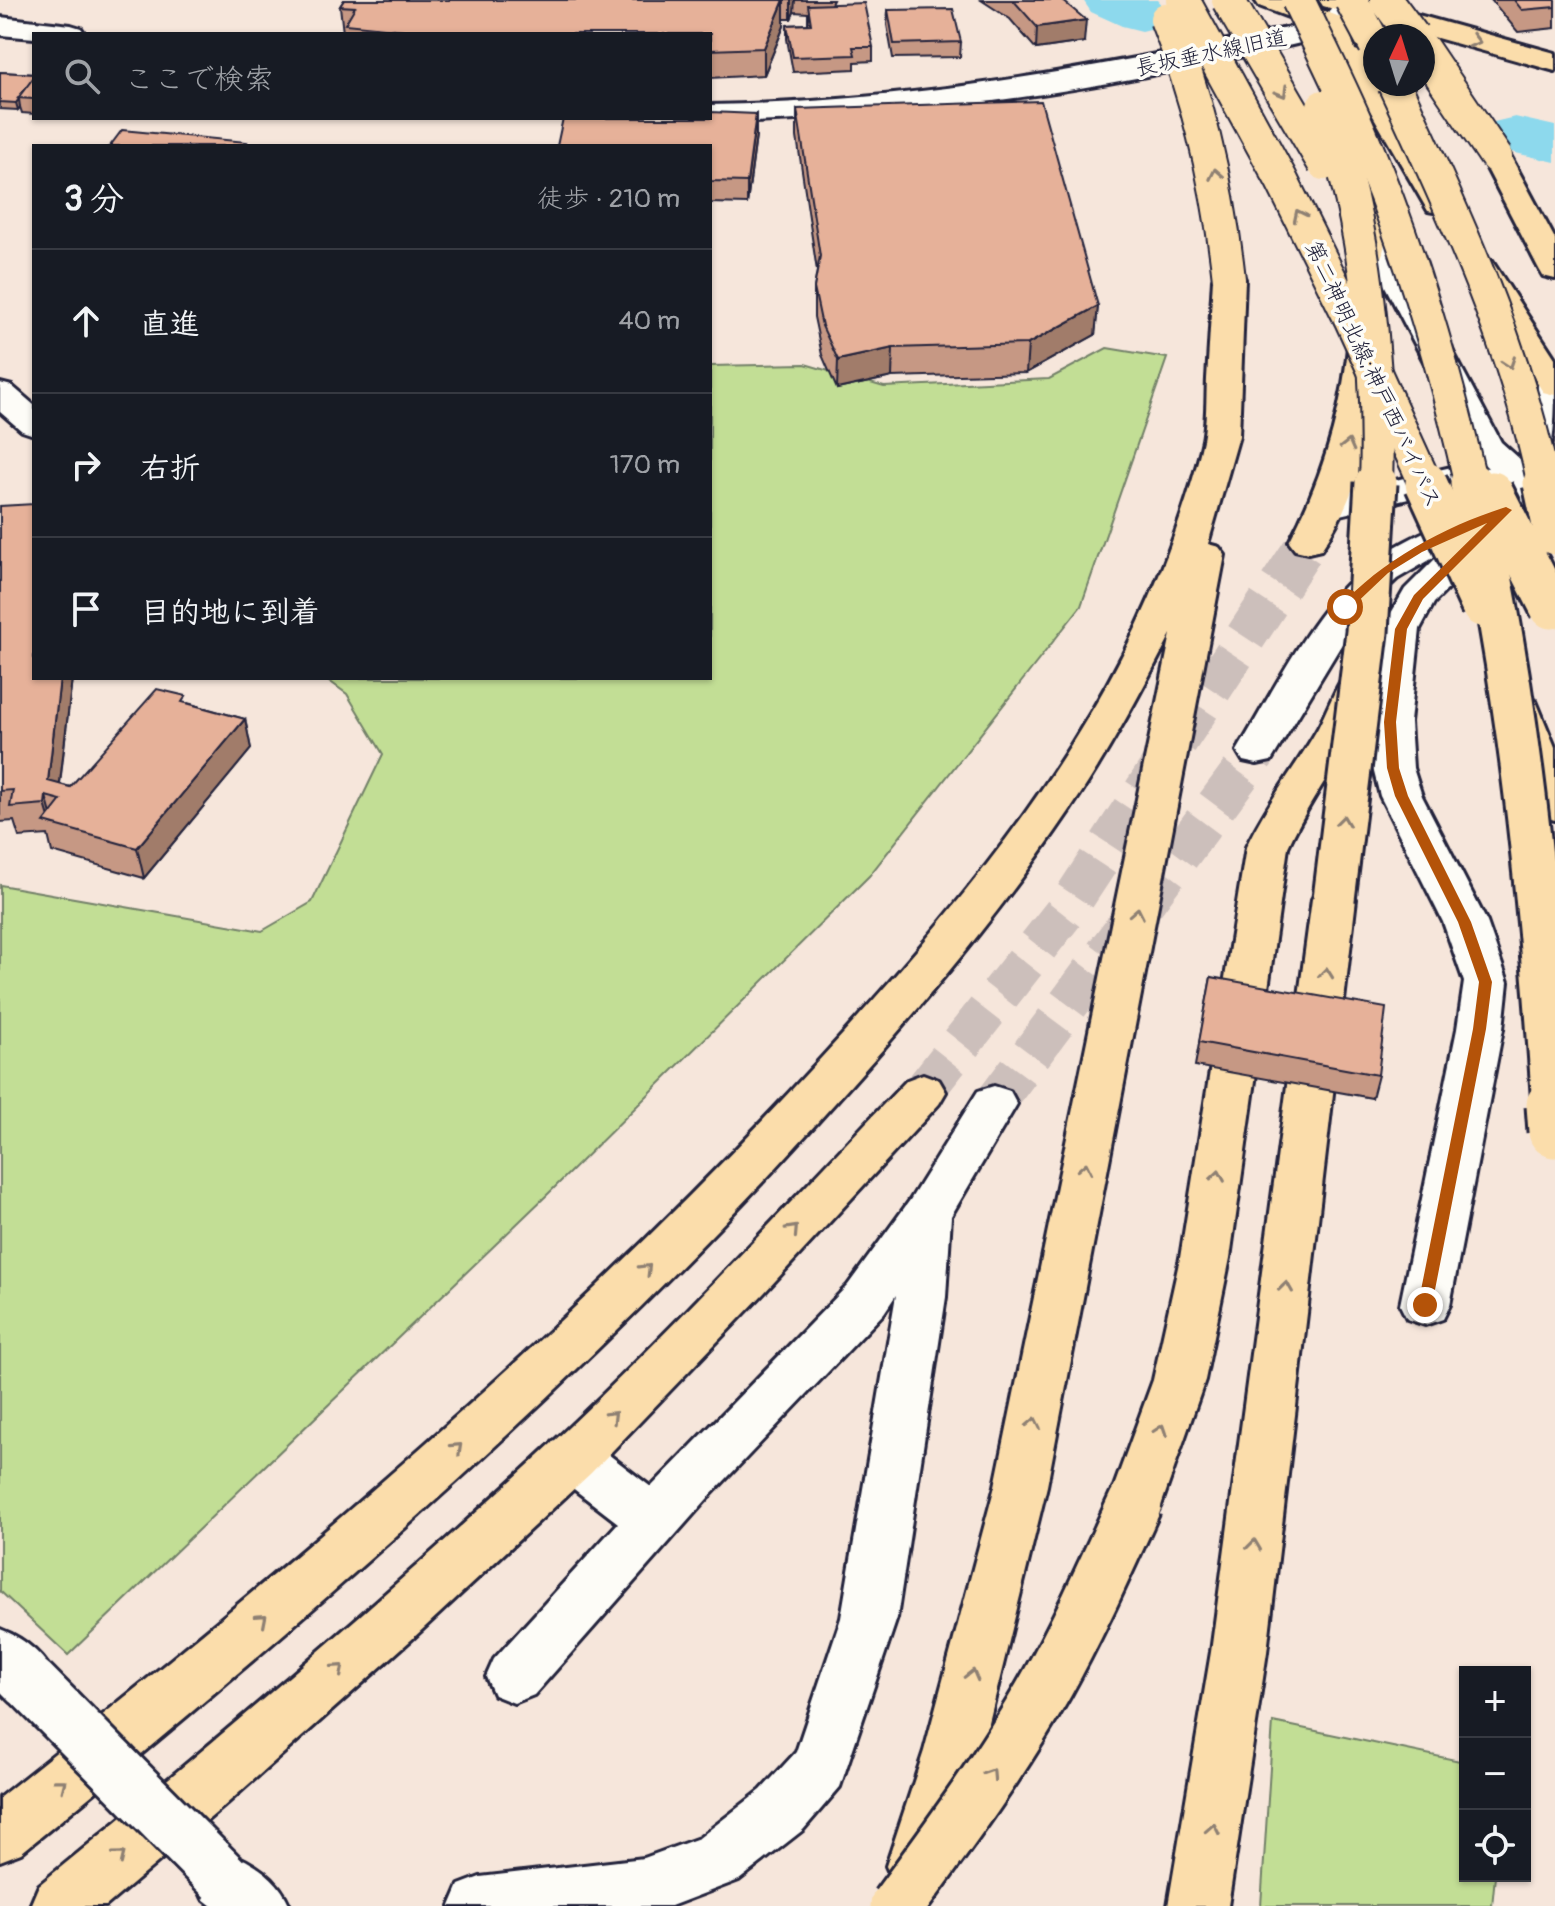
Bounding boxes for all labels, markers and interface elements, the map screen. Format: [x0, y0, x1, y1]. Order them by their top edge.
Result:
street label: 長坂垂水線旧道 [1133, 23, 1289, 83]
north arrow [1363, 24, 1435, 96]
search box [32, 32, 712, 120]
one-way arrow [1468, 32, 1481, 48]
icon: search [60, 54, 104, 98]
text: ここで検索 [124, 61, 274, 98]
one-way arrow [1272, 83, 1288, 98]
one-way arrow [1208, 168, 1225, 181]
text: 3 分 [64, 178, 124, 221]
text: 徒歩 · 210 m [537, 183, 680, 215]
one-way arrow [1293, 209, 1309, 223]
street label: 第二神明北線;神戸西バイパス [1299, 236, 1447, 513]
icon: ahead [64, 299, 108, 343]
text: 40 m [618, 305, 680, 337]
text: 直進 [140, 306, 200, 343]
one-way arrow [1500, 355, 1516, 369]
one-way arrow [1338, 438, 1355, 452]
icon: right [64, 443, 108, 487]
text: 170 m [610, 449, 680, 481]
text: 右折 [140, 450, 200, 487]
icon: arrive [64, 587, 108, 631]
route start [1327, 589, 1363, 625]
text: 目的地に到着 [140, 594, 320, 631]
one-way arrow [1334, 814, 1351, 828]
one-way arrow [1128, 907, 1145, 920]
one-way arrow [1317, 966, 1334, 979]
one-way arrow [1076, 1162, 1093, 1175]
one-way arrow [1209, 1170, 1226, 1183]
one-way arrow [784, 1225, 798, 1239]
one-way arrow [637, 1264, 652, 1278]
one-way arrow [1277, 1280, 1294, 1294]
route end [1407, 1287, 1443, 1323]
one-way arrow [603, 1411, 617, 1425]
one-way arrow [1024, 1416, 1041, 1429]
one-way arrow [1152, 1423, 1168, 1437]
one-way arrow [448, 1443, 463, 1457]
one-way arrow [1245, 1538, 1262, 1551]
one-way arrow [253, 1614, 267, 1629]
one-way arrow [329, 1664, 344, 1679]
map controls [1459, 1666, 1531, 1882]
button: + [1459, 1666, 1531, 1738]
one-way arrow [963, 1669, 980, 1683]
button: − [1459, 1738, 1531, 1810]
one-way arrow [981, 1768, 996, 1782]
one-way arrow [52, 1780, 67, 1794]
button: locate [1459, 1810, 1531, 1882]
one-way arrow [1203, 1823, 1220, 1836]
one-way arrow [111, 1852, 126, 1866]

